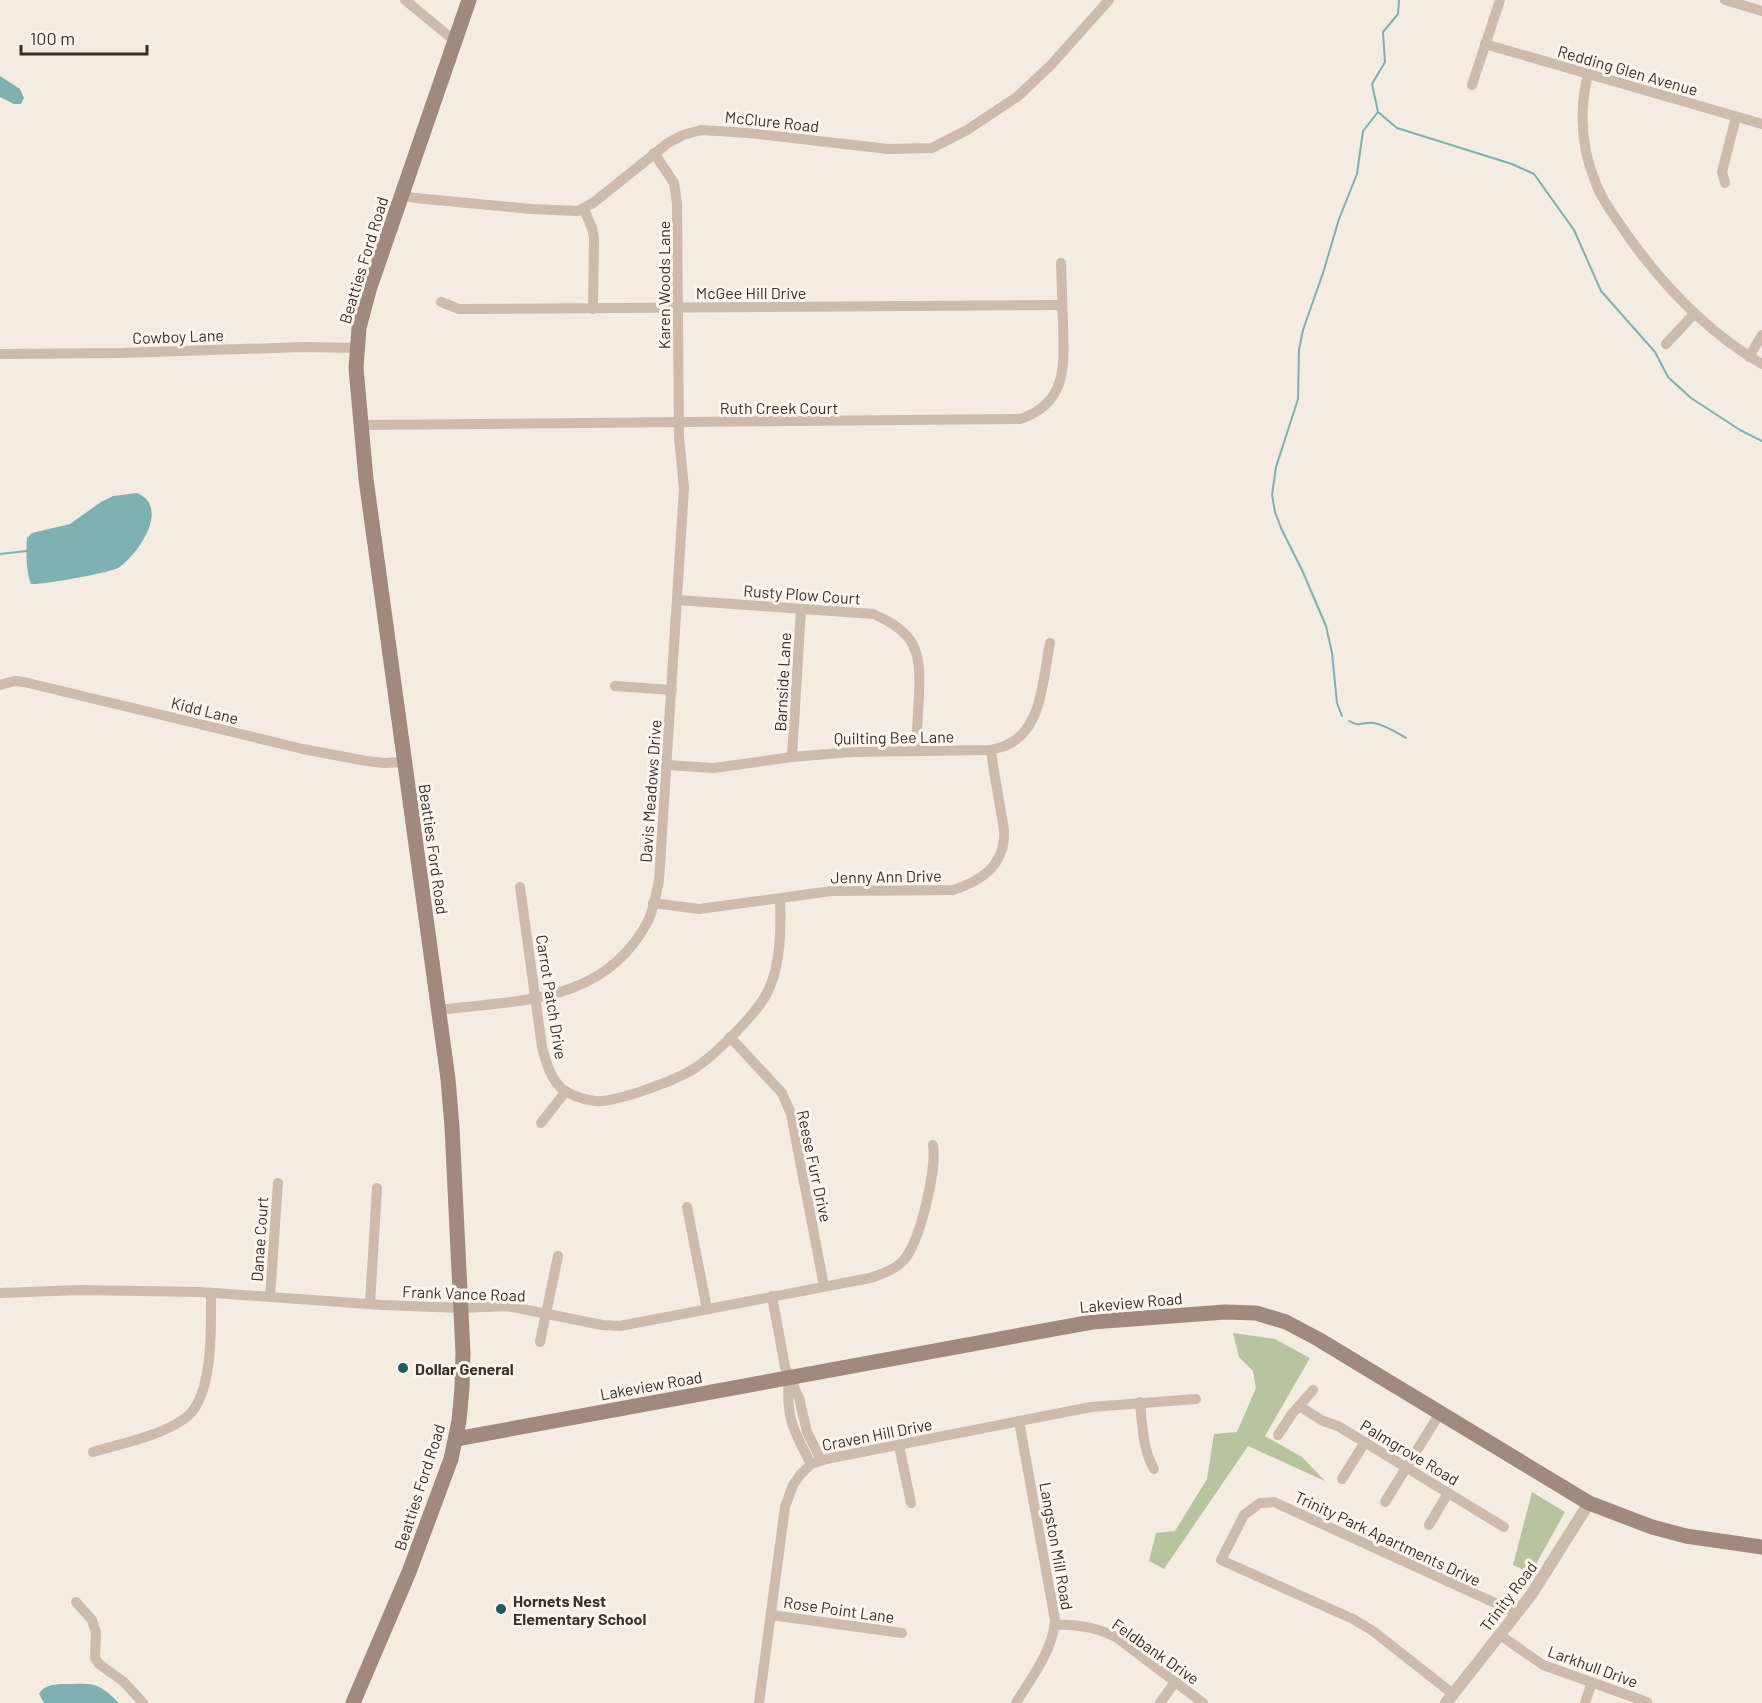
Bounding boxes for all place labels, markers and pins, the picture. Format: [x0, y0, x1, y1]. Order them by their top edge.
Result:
place label: Dollar General [415, 1359, 514, 1378]
marker: Dollar General [396, 1361, 410, 1375]
place label: Hornets Nest Elementary School [513, 1591, 647, 1628]
marker: Hornets Nest Elementary School [494, 1602, 508, 1616]

